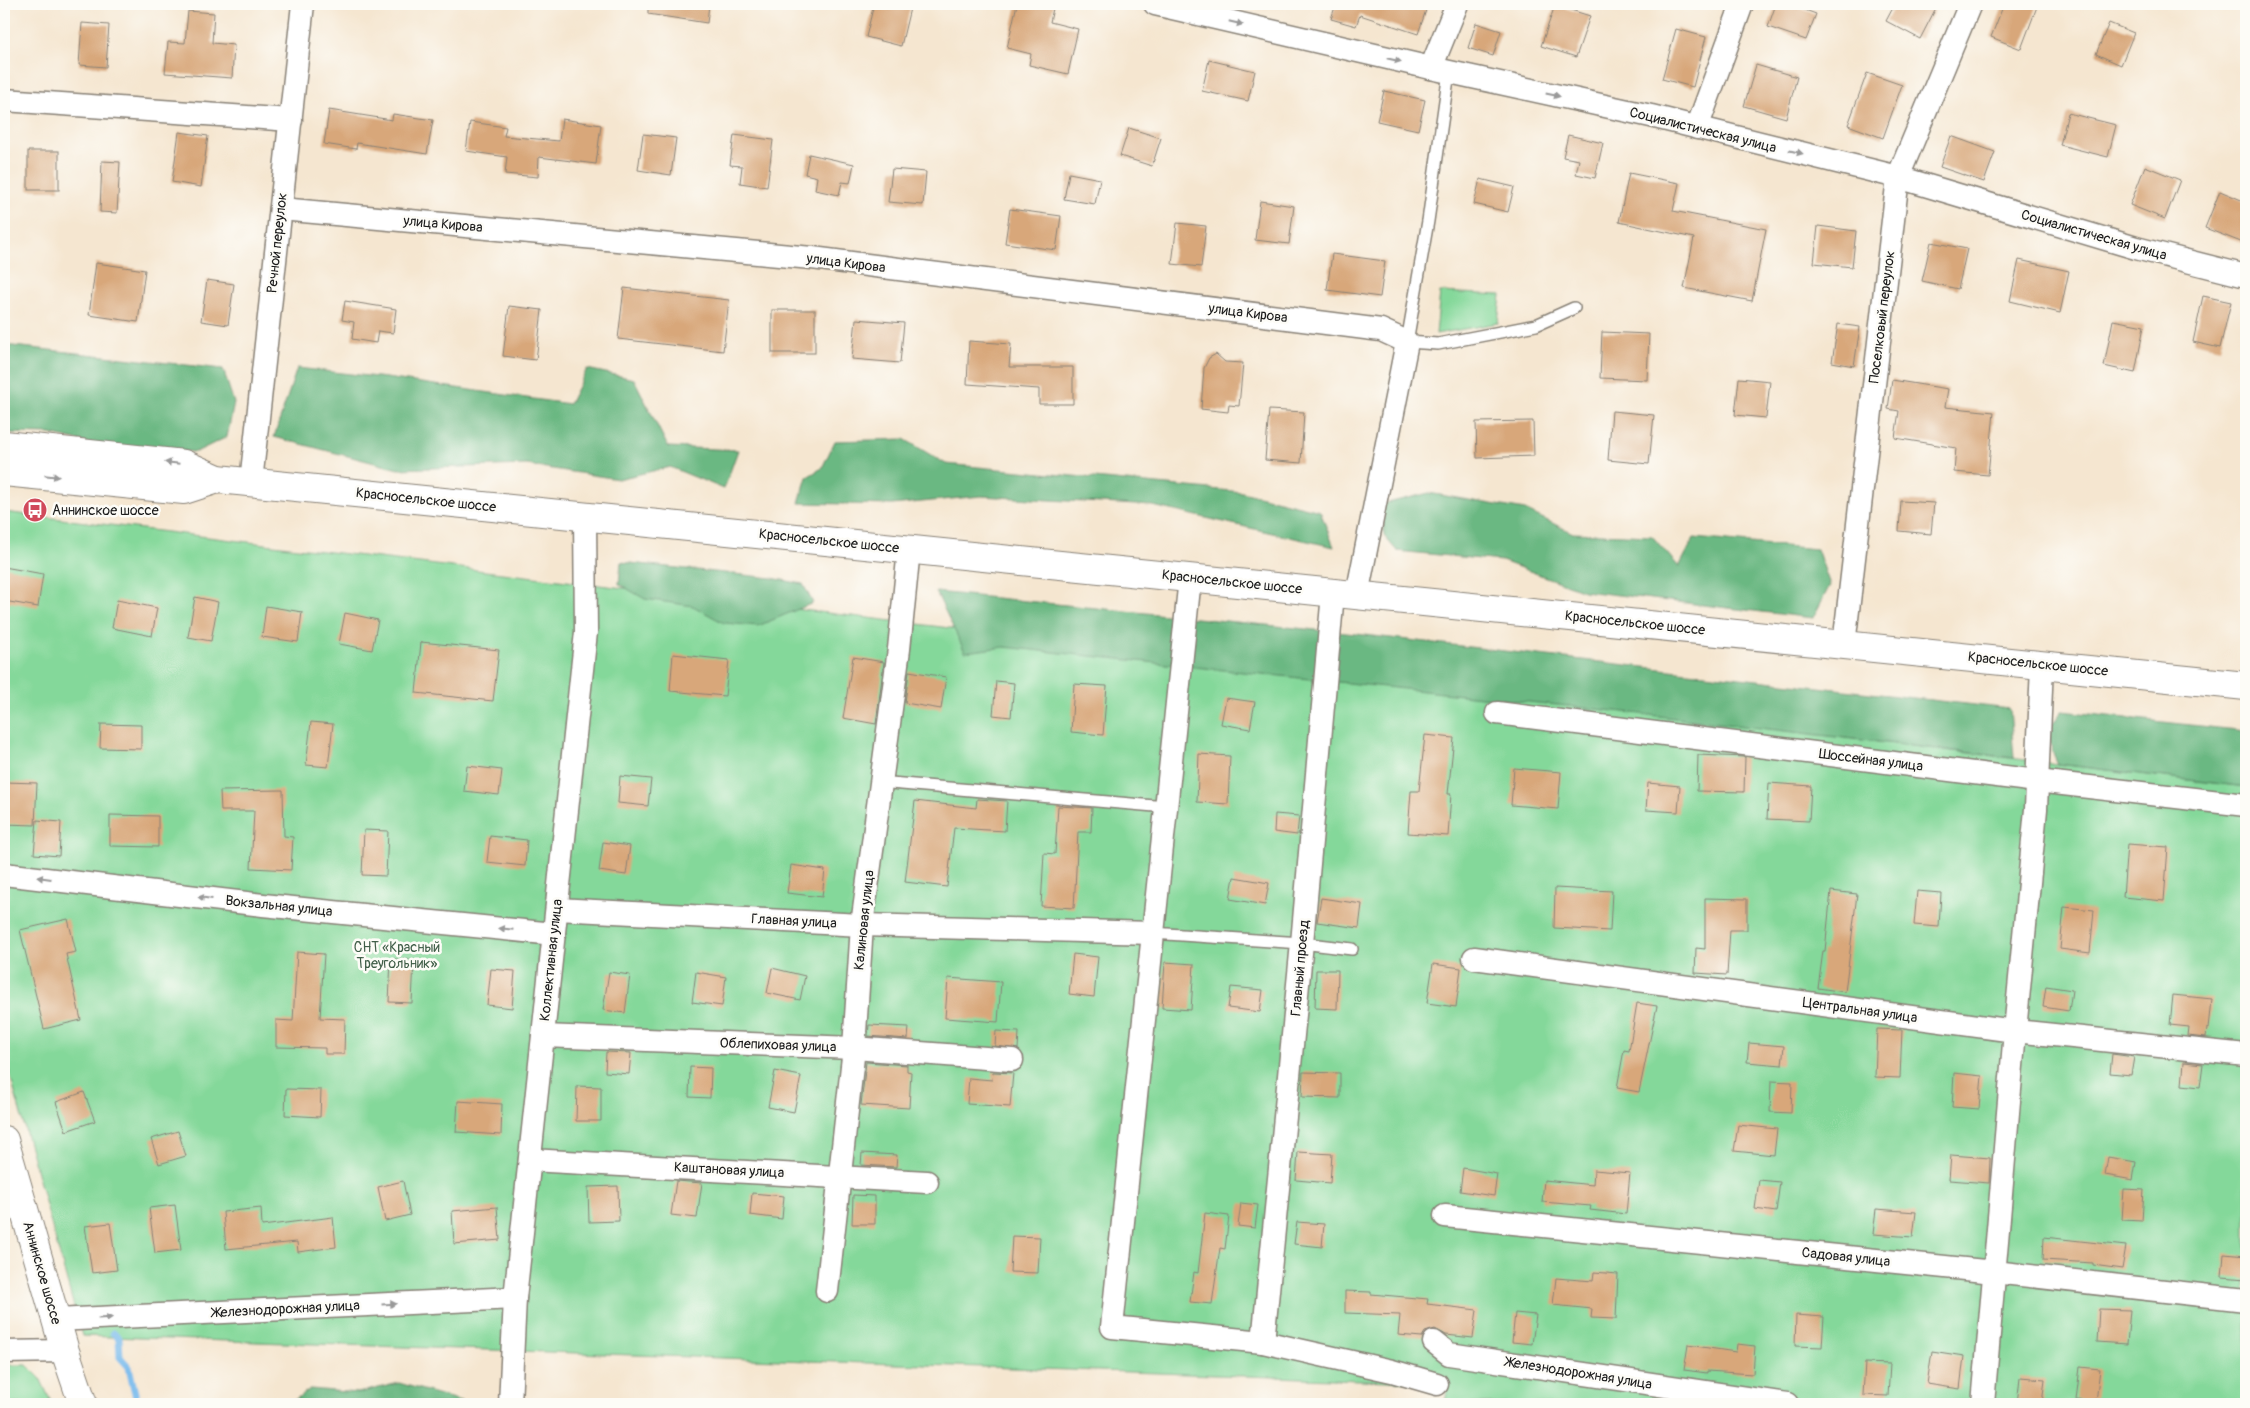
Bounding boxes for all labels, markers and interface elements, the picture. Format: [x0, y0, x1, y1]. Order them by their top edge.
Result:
one-way arrow [1229, 19, 1244, 27]
one-way arrow [1387, 56, 1402, 64]
one-way arrow [1545, 91, 1561, 99]
street label: Социалистическая улица [1628, 104, 1778, 156]
one-way arrow [1789, 149, 1804, 157]
street label: Речной переулок [263, 192, 291, 294]
street label: Социалистическая улица [2019, 206, 2169, 264]
street label: улица Кирова [402, 212, 483, 236]
street label: улица Кирова [804, 250, 887, 276]
street label: Поселковый переулок [1865, 250, 1899, 384]
street label: улица Кирова [1206, 300, 1289, 326]
one-way arrow [164, 459, 180, 467]
one-way arrow [45, 473, 61, 481]
street label: Красносельское шоссе [355, 484, 497, 516]
bus stop icon: Аннинское шоссе [22, 497, 48, 523]
place label: Аннинское шоссе [52, 502, 159, 519]
street label: Красносельское шоссе [758, 525, 900, 557]
street label: Красносельское шоссе [1161, 566, 1303, 598]
street label: Красносельское шоссе [1564, 607, 1706, 639]
street label: Красносельское шоссе [1967, 648, 2109, 680]
street label: Шоссейная улица [1818, 745, 1924, 775]
street label: Калиновая улица [850, 869, 878, 971]
one-way arrow [35, 874, 51, 882]
street label: Вокзальная улица [225, 892, 333, 920]
one-way arrow [197, 894, 213, 902]
street label: Коллективная улица [536, 898, 566, 1022]
street label: Главная улица [751, 910, 837, 932]
street label: Главный проезд [1287, 919, 1313, 1017]
one-way arrow [498, 925, 514, 933]
park label: СНТ «Красный Треугольник» [354, 939, 440, 972]
street label: Центральная улица [1802, 994, 1918, 1026]
street label: Облепиховая улица [719, 1034, 837, 1056]
street label: Каштановая улица [673, 1159, 785, 1181]
street label: Аннинское шоссе [19, 1219, 65, 1327]
street label: Садовая улица [1801, 1244, 1891, 1270]
street label: Железнодорожная улица [210, 1297, 360, 1321]
one-way arrow [382, 1299, 398, 1307]
one-way arrow [97, 1313, 113, 1321]
street label: Железнодорожная улица [1503, 1353, 1653, 1393]

